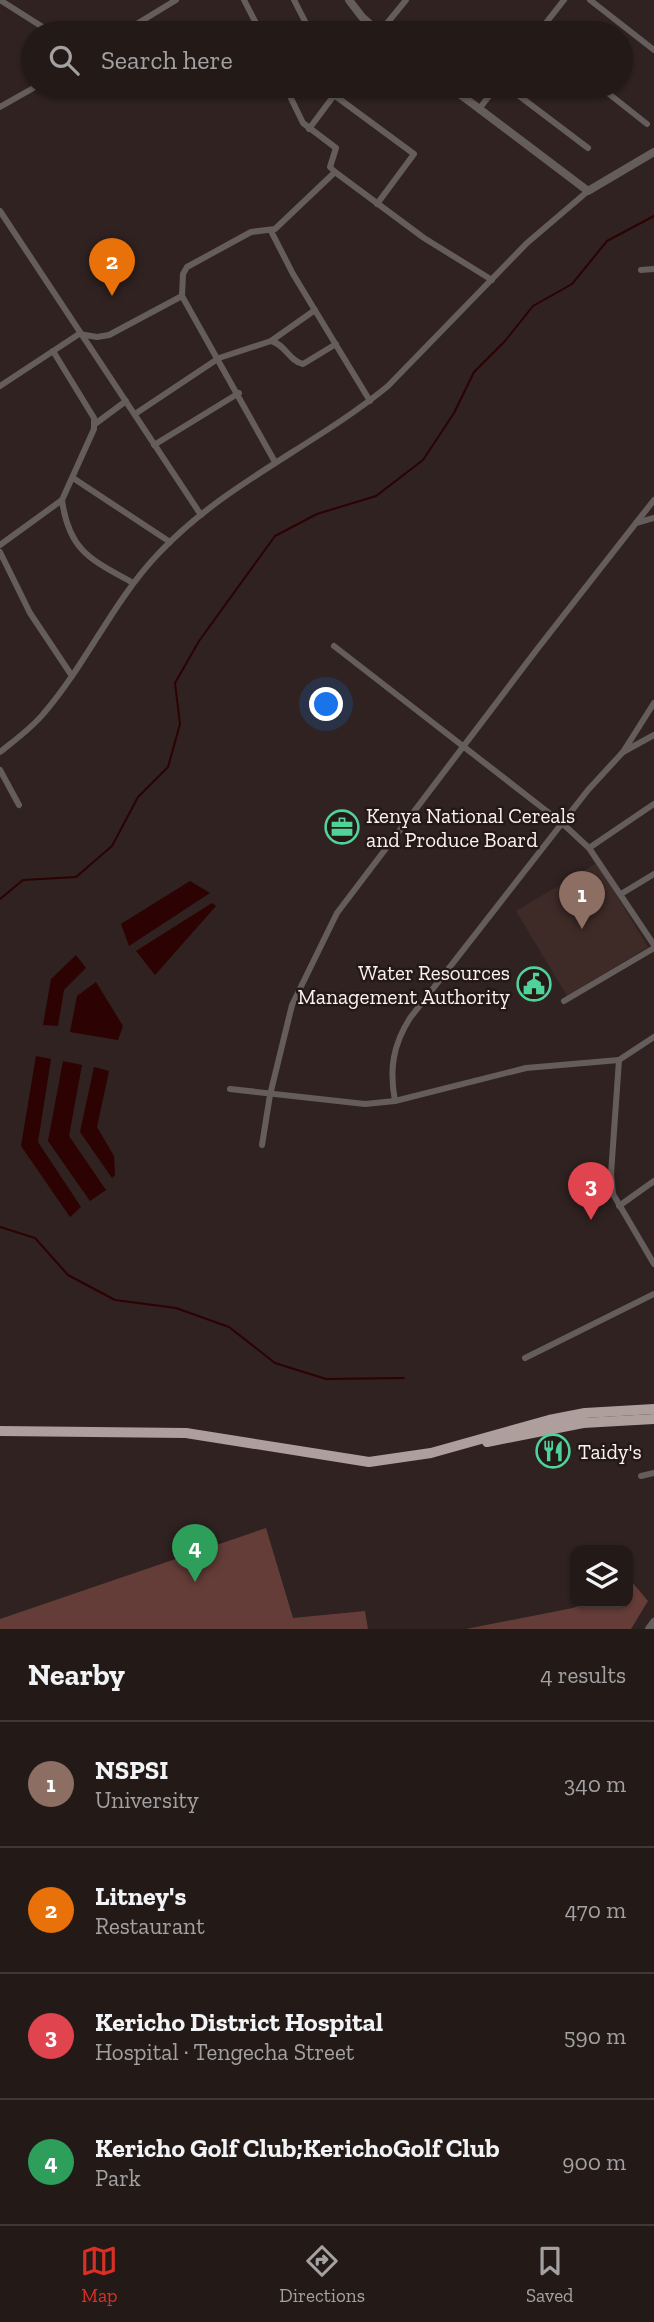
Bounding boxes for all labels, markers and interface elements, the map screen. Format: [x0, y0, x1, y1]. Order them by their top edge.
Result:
search box [21, 21, 633, 98]
icon: search [45, 41, 83, 79]
text: Search here [101, 44, 233, 76]
pin: 2 [89, 238, 135, 296]
your location [309, 687, 343, 721]
place label: Kenya National Cereals and Produce Board [366, 803, 575, 852]
office icon: Kenya National Cereals and Produce Board [323, 808, 361, 846]
pin: 1 [559, 871, 605, 929]
place label: Water Resources Management Authority [297, 960, 510, 1009]
public building icon: Water Resources Management Authority [515, 965, 553, 1003]
pin: 3 [568, 1162, 614, 1220]
restaurant icon: Taidy's [534, 1432, 572, 1470]
place label: Taidy's [578, 1439, 642, 1464]
pin: 4 [172, 1524, 218, 1582]
map controls [570, 1545, 633, 1608]
button: layers [570, 1545, 633, 1608]
text: Nearby [28, 1657, 125, 1693]
text: 4 results [540, 1661, 626, 1689]
text: NSPSI [95, 1754, 168, 1786]
text: 1 [46, 1770, 56, 1798]
text: 340 m [564, 1770, 626, 1798]
text: University [95, 1786, 199, 1814]
text: Litney's [95, 1880, 186, 1912]
text: 2 [45, 1896, 57, 1924]
text: 470 m [565, 1896, 626, 1924]
text: Restaurant [95, 1912, 205, 1940]
text: Kericho District Hospital [95, 2006, 383, 2038]
text: 3 [45, 2022, 57, 2050]
text: 590 m [564, 2022, 626, 2050]
text: Hospital · Tengecha Street [95, 2038, 354, 2066]
text: Kericho Golf Club;KerichoGolf Club [95, 2132, 500, 2164]
text: 4 [44, 2148, 58, 2176]
text: 900 m [562, 2148, 626, 2176]
text: Park [95, 2164, 141, 2192]
tab: Map [80, 2242, 118, 2307]
tab: Directions [279, 2242, 365, 2307]
tab: Saved [526, 2242, 574, 2307]

